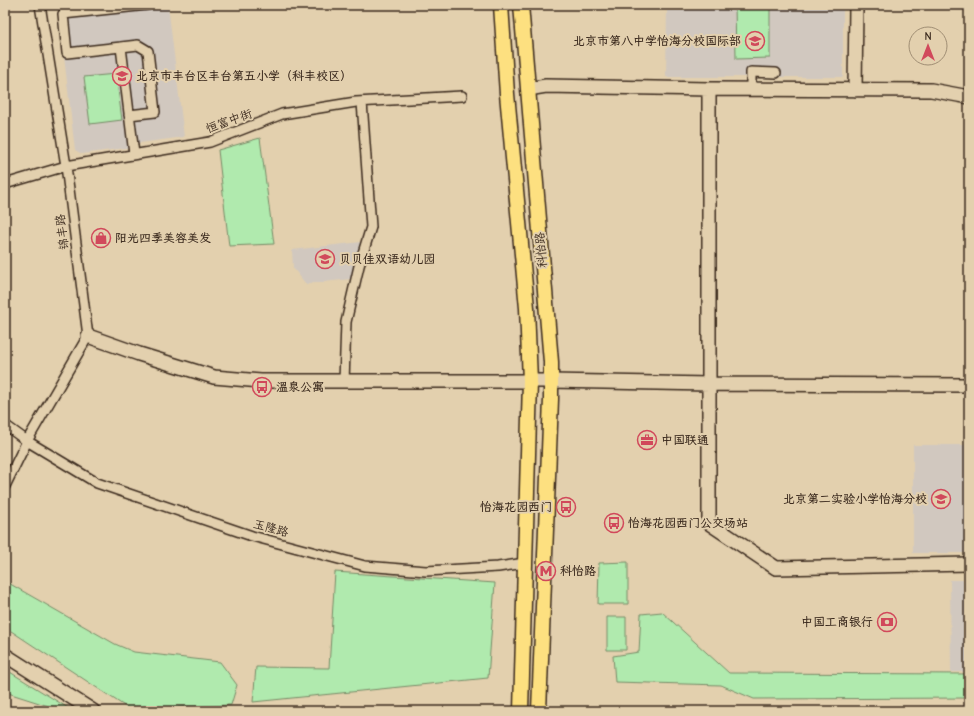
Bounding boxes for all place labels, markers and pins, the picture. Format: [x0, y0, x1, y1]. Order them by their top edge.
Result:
school or university icon: 北京市第八中学怡海分校国际部 [744, 30, 766, 52]
place label: 北京市第八中学怡海分校国际部 [573, 34, 741, 48]
school or university icon: 北京市丰台区丰台第五小学（科丰校区） [111, 65, 133, 87]
place label: 北京市丰台区丰台第五小学（科丰校区） [136, 69, 352, 83]
shop icon: 阳光四季美容美发 [90, 227, 112, 249]
place label: 阳光四季美容美发 [115, 231, 211, 245]
school or university icon: 贝贝佳双语幼儿园 [314, 248, 336, 270]
place label: 贝贝佳双语幼儿园 [339, 252, 435, 266]
bus stop icon: 温泉公寓 [251, 376, 273, 398]
place label: 温泉公寓 [276, 380, 324, 394]
office icon: 中国联通 [636, 429, 658, 451]
place label: 中国联通 [661, 433, 709, 447]
school or university icon: 北京第二实验小学怡海分校 [930, 488, 952, 510]
place label: 北京第二实验小学怡海分校 [783, 492, 927, 506]
bus stop icon: 怡海花园西门 [555, 496, 577, 518]
place label: 怡海花园西门 [480, 500, 552, 514]
bus stop icon: 怡海花园西门公交场站 [603, 512, 625, 534]
place label: 怡海花园西门公交场站 [628, 516, 748, 530]
metro station icon: 科怡路 [535, 560, 557, 582]
place label: 科怡路 [560, 564, 596, 578]
bank icon: 中国工商银行 [876, 611, 898, 633]
place label: 中国工商银行 [801, 615, 873, 629]

